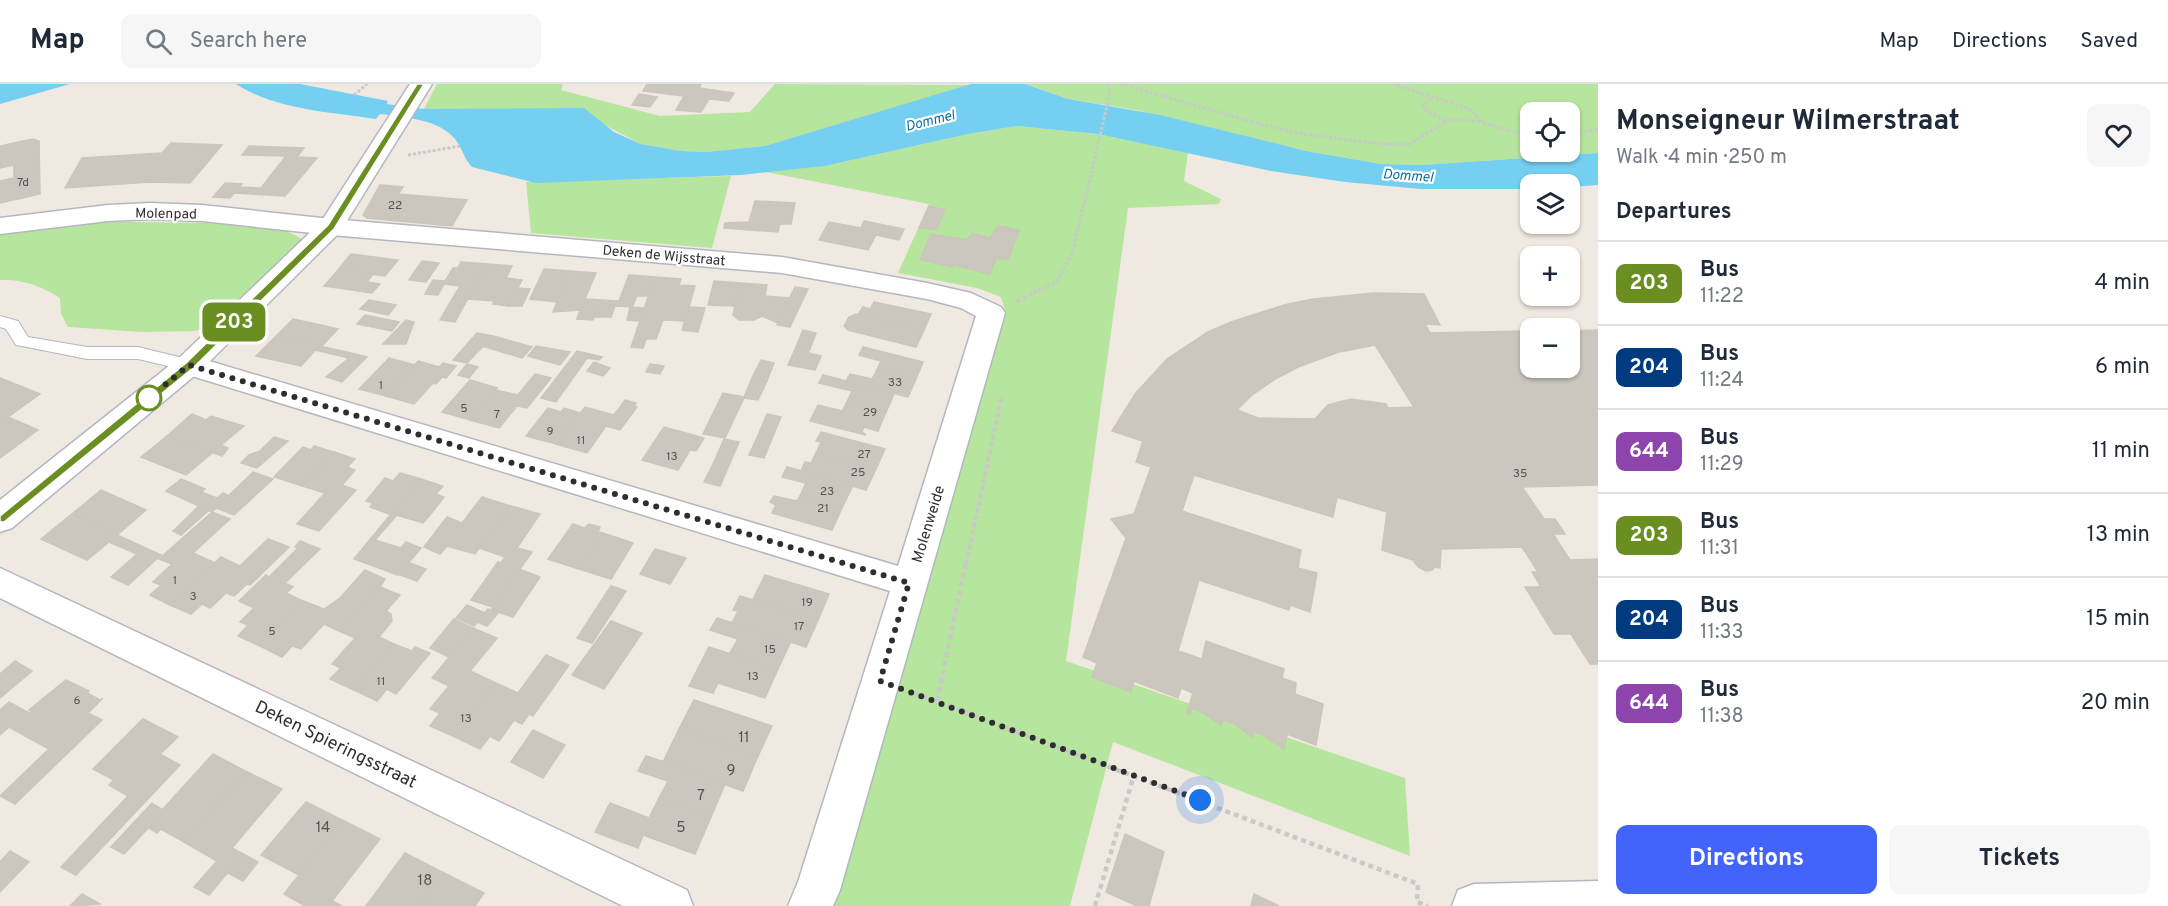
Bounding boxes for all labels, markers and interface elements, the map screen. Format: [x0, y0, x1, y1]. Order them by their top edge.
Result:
search box [121, 14, 541, 68]
text: Map [30, 23, 85, 59]
icon: search [142, 25, 175, 58]
text: Search here [190, 28, 307, 55]
text: Map [1879, 28, 1919, 55]
text: Directions [1952, 28, 2047, 55]
text: Saved [2080, 28, 2138, 55]
map controls [1520, 102, 1580, 378]
button: locate [1520, 102, 1580, 162]
text: Monseigneur Wilmerstraat [1616, 104, 1960, 140]
button: heart [2087, 104, 2150, 167]
water label: Dommel [904, 107, 958, 136]
text: Walk · 4 min · 250 m [1616, 145, 1787, 171]
water label: Dommel [1382, 166, 1435, 187]
button: layers [1520, 174, 1580, 234]
house number: 7d [17, 175, 29, 191]
house number: 22 [388, 198, 402, 214]
text: Departures [1616, 199, 1732, 226]
street label: Molenpad [135, 205, 197, 224]
street label: Deken de Wijsstraat [602, 243, 726, 270]
button: + [1520, 246, 1580, 306]
text: Bus [1700, 257, 1739, 284]
text: 203 [1629, 270, 1669, 297]
text: 4 min [2095, 270, 2150, 297]
text: 11:22 [1700, 284, 1744, 310]
line badge: 203 [200, 302, 268, 342]
text: 203 [214, 309, 254, 336]
button: − [1520, 318, 1580, 378]
text: Bus [1700, 341, 1739, 368]
text: 204 [1629, 354, 1669, 381]
text: 6 min [2095, 354, 2150, 381]
text: 11:24 [1700, 368, 1744, 394]
house number: 33 [888, 375, 902, 391]
house number: 1 [379, 378, 383, 394]
unlabelled marker [136, 385, 162, 411]
house number: 5 [460, 401, 468, 417]
house number: 29 [863, 405, 877, 421]
house number: 7 [494, 407, 500, 423]
house number: 9 [546, 424, 554, 440]
text: Bus [1700, 425, 1739, 452]
house number: 11 [577, 433, 585, 449]
text: 644 [1629, 438, 1669, 465]
text: 11 min [2092, 438, 2150, 465]
house number: 27 [857, 447, 871, 463]
house number: 13 [666, 449, 678, 465]
text: 11:29 [1700, 452, 1744, 478]
house number: 25 [851, 465, 865, 481]
house number: 35 [1513, 466, 1527, 482]
street label: Molenweide [909, 483, 950, 565]
house number: 23 [820, 484, 834, 500]
house number: 21 [817, 501, 829, 517]
text: Bus [1700, 509, 1739, 536]
text: 203 [1629, 522, 1669, 549]
text: 13 min [2087, 522, 2150, 549]
text: 11:31 [1700, 536, 1739, 562]
house number: 1 [173, 573, 177, 589]
house number: 3 [189, 589, 197, 605]
text: Bus [1700, 593, 1739, 620]
house number: 19 [801, 595, 813, 611]
text: 204 [1629, 606, 1669, 633]
text: 15 min [2086, 606, 2150, 633]
house number: 17 [794, 619, 804, 635]
text: 11:33 [1700, 620, 1744, 646]
house number: 5 [268, 624, 276, 640]
house number: 15 [764, 642, 776, 658]
house number: 13 [747, 669, 759, 685]
house number: 11 [377, 674, 385, 690]
text: Bus [1700, 677, 1739, 704]
text: 644 [1629, 690, 1669, 717]
text: 20 min [2081, 690, 2150, 717]
house number: 6 [73, 693, 81, 709]
street label: Deken Spieringsstraat [251, 696, 420, 795]
text: 11:38 [1700, 704, 1744, 730]
house number: 13 [460, 711, 472, 727]
house number: 11 [738, 729, 750, 748]
house number: 9 [727, 762, 735, 781]
your location [1185, 785, 1215, 815]
house number: 7 [697, 787, 705, 806]
house number: 14 [316, 819, 330, 838]
house number: 5 [676, 819, 686, 838]
button: Directions [1616, 825, 1877, 894]
button: Tickets [1889, 825, 2150, 894]
house number: 18 [418, 872, 432, 891]

